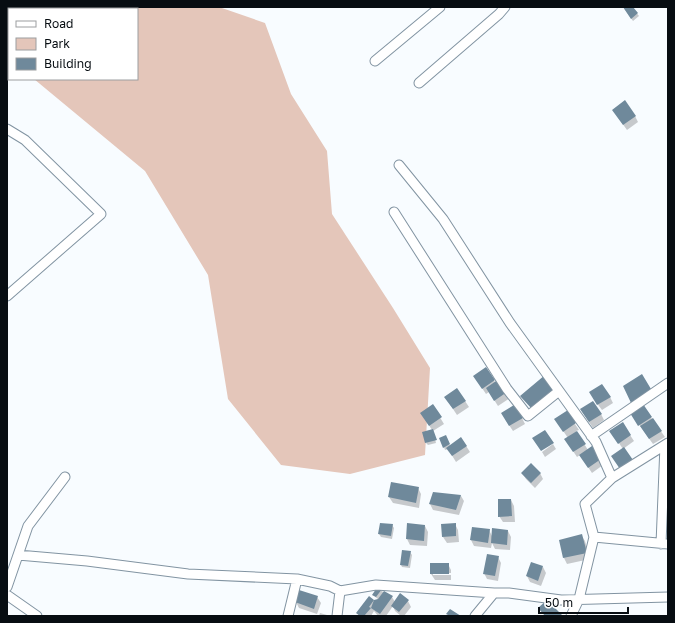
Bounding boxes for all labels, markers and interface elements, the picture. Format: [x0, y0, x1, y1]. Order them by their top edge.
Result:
legend [8, 8, 138, 80]
text: Road [44, 16, 73, 31]
text: Park [44, 36, 70, 51]
text: Building [44, 56, 92, 71]
scale bar [539, 589, 628, 615]
text: 50 m [545, 595, 573, 610]

